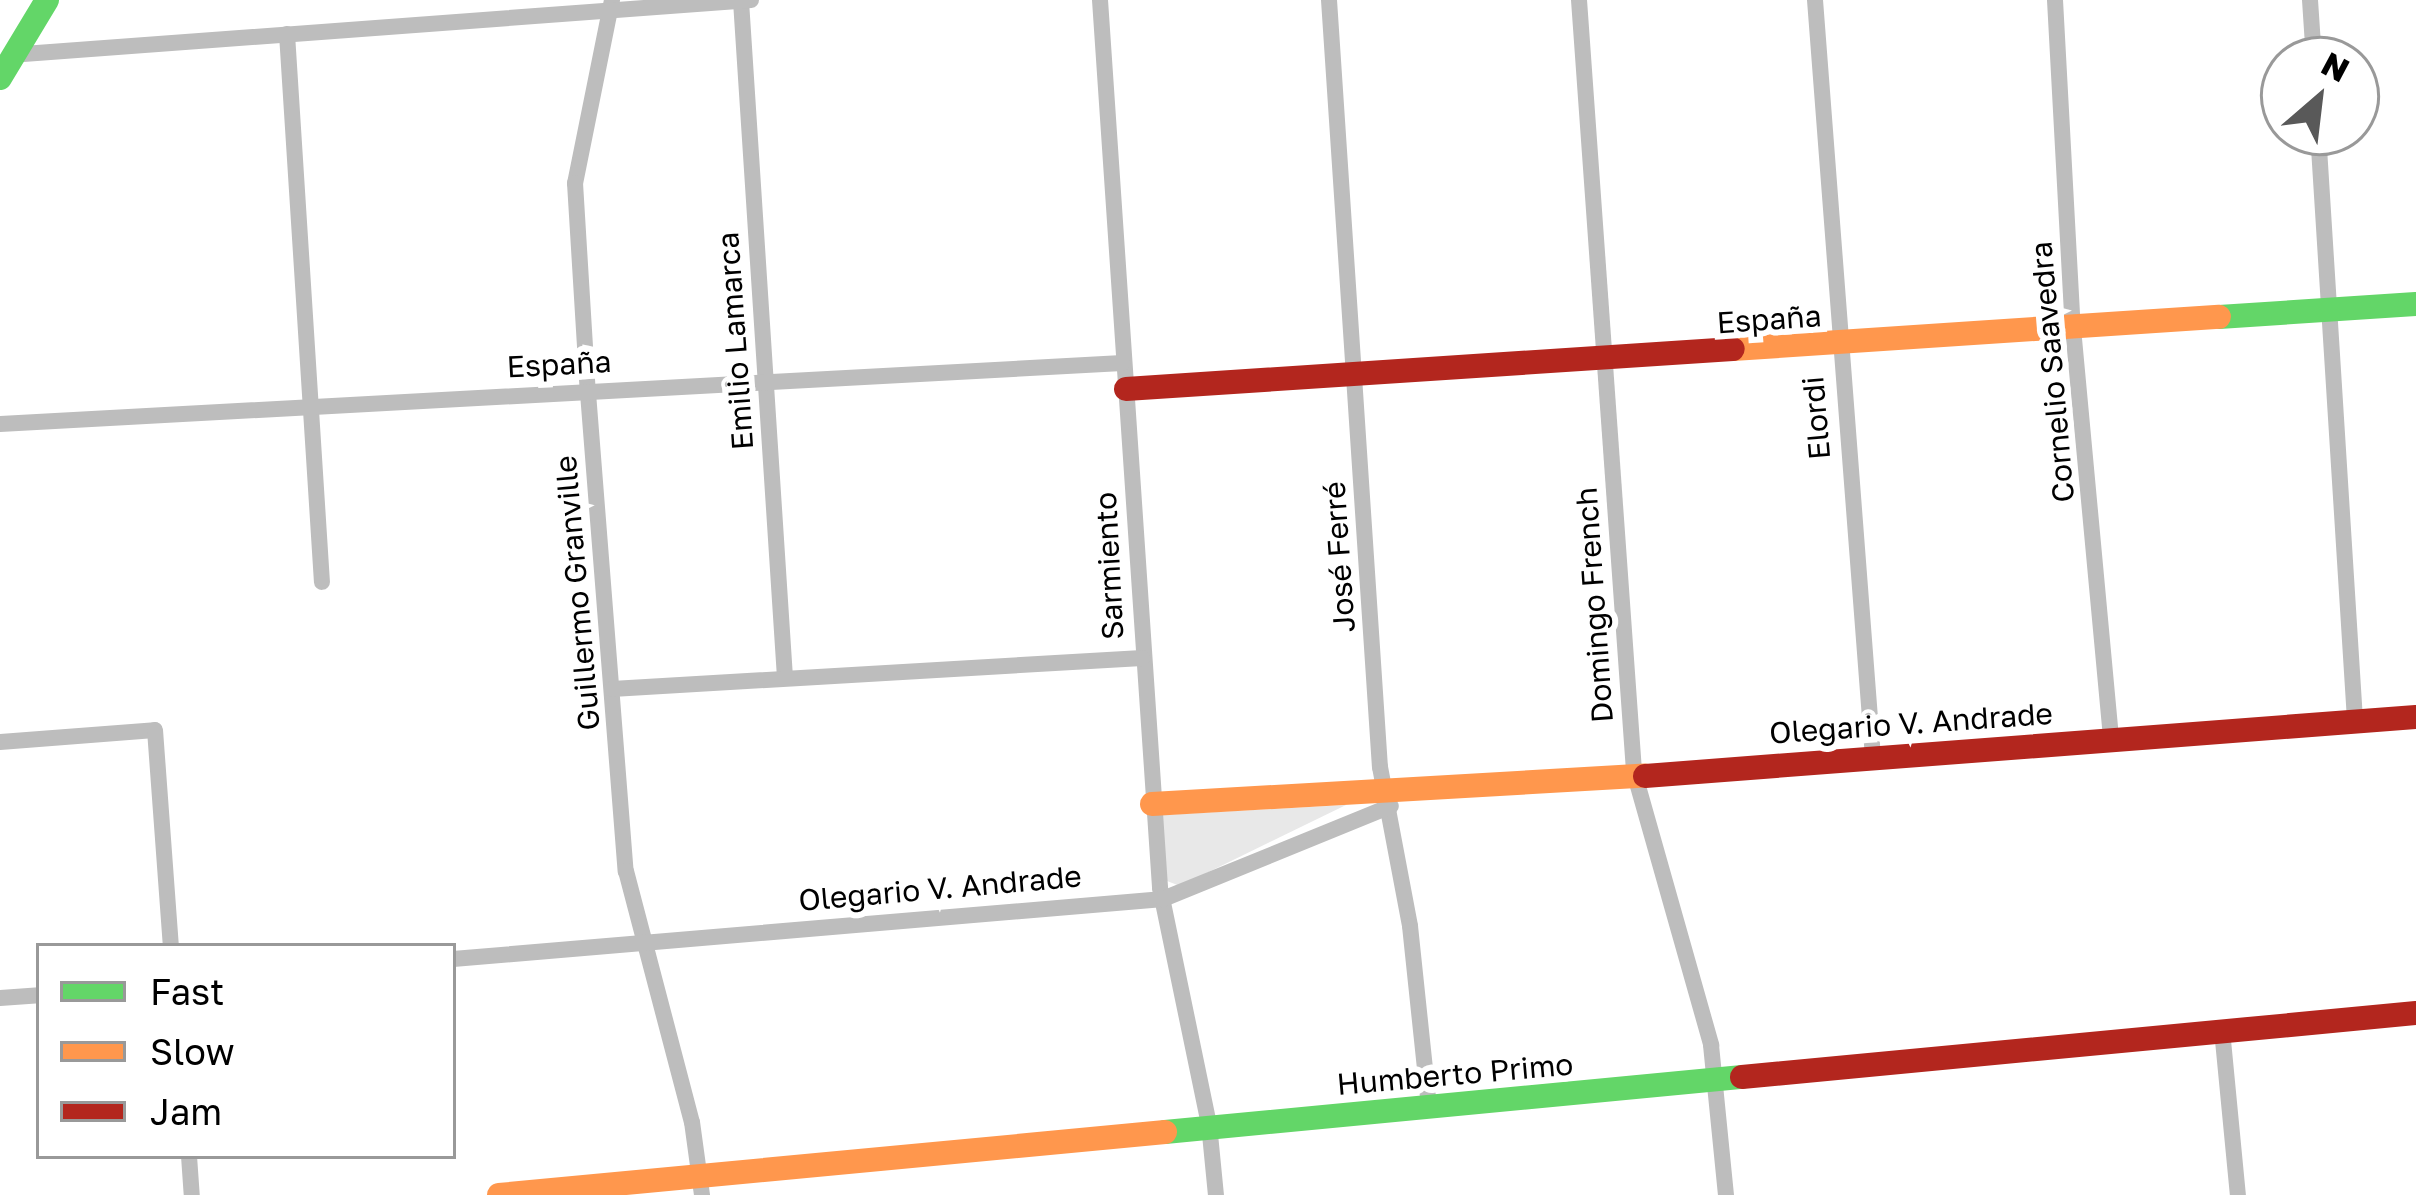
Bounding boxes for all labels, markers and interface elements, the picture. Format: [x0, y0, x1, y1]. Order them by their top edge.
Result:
north arrow [2260, 36, 2380, 156]
text: N [2315, 43, 2356, 90]
street label: Emilio Lamarca [709, 231, 761, 451]
street label: Cornelio Saavedra [2023, 240, 2081, 504]
street label: España [1715, 297, 1823, 341]
street label: España [506, 343, 612, 385]
street label: Elordi [1794, 375, 1838, 461]
street label: Guillermo Granville [547, 454, 607, 732]
street label: José Ferré [1316, 480, 1362, 634]
street label: Domingo French [1568, 486, 1620, 724]
street label: Sarmiento [1087, 491, 1131, 641]
street label: Olegario V. Andrade [1768, 695, 2054, 751]
street label: Olegario V. Andrade [797, 858, 1083, 918]
legend [36, 943, 456, 1159]
text: Fast [150, 970, 225, 1013]
text: Slow [150, 1030, 235, 1073]
street label: Humberto Primo [1335, 1046, 1575, 1102]
text: Jam [150, 1090, 222, 1133]

